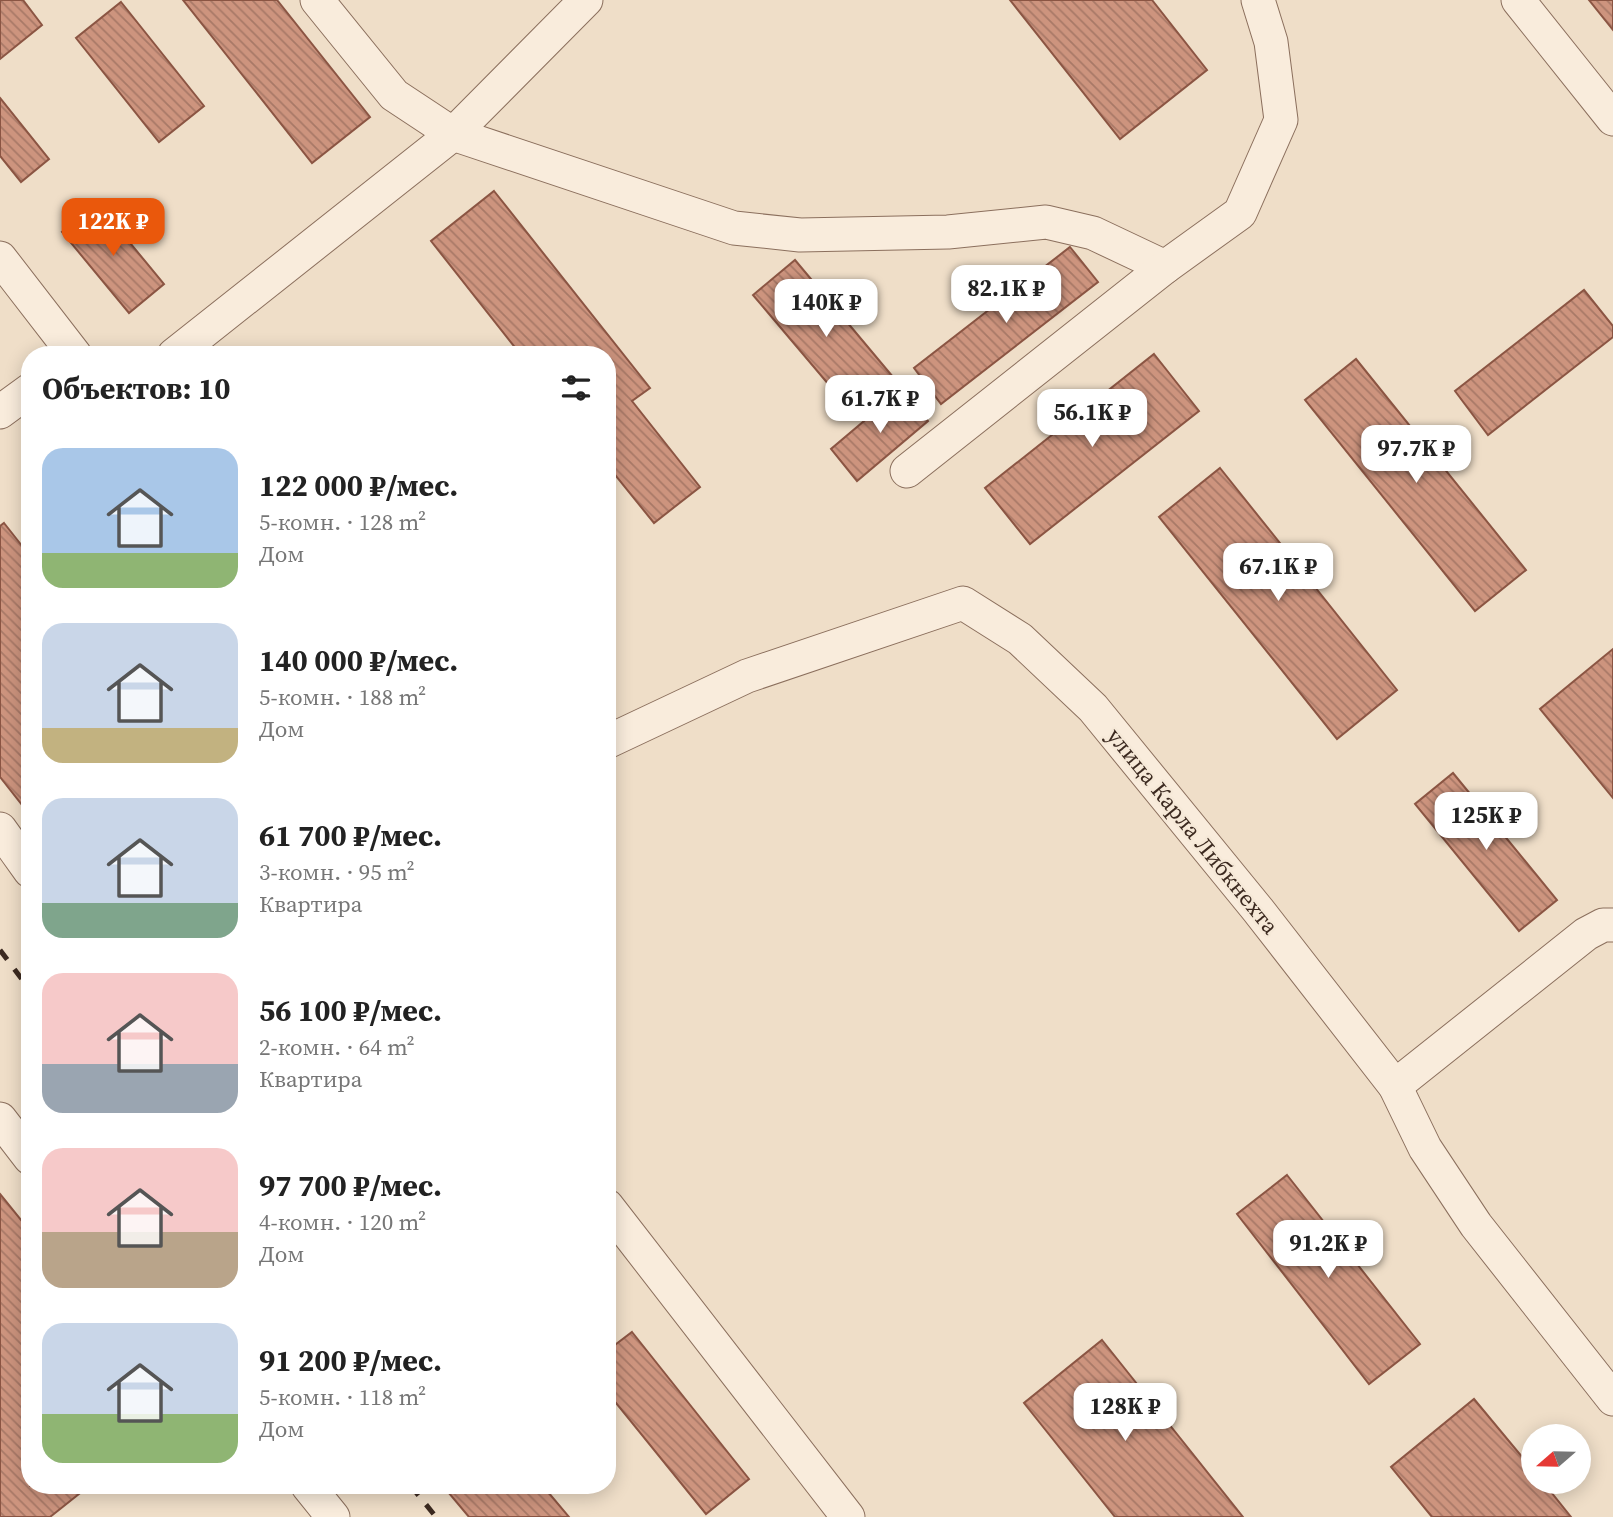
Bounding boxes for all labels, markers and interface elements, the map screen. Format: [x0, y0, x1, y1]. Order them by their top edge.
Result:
pin: 122K ₽ [56, 198, 170, 258]
text: 122K ₽ [78, 205, 148, 237]
pin: 82.1K ₽ [941, 266, 1071, 325]
text: 82.1K ₽ [967, 272, 1045, 304]
pin: 140K ₽ [769, 280, 883, 339]
text: 140K ₽ [791, 286, 861, 318]
text: Объектов: 10 [42, 368, 230, 409]
icon: filters [557, 369, 595, 407]
pin: 61.7K ₽ [815, 376, 945, 435]
text: 61.7K ₽ [841, 382, 919, 414]
pin: 56.1K ₽ [1027, 390, 1157, 449]
text: 56.1K ₽ [1053, 396, 1131, 428]
pin: 97.7K ₽ [1351, 426, 1481, 485]
text: 97.7K ₽ [1377, 432, 1455, 464]
text: 122 000 ₽/мес. [259, 465, 458, 506]
icon: home [98, 476, 182, 560]
text: 5-комн. · 128 m² [259, 506, 426, 538]
text: Дом [259, 538, 304, 570]
pin: 67.1K ₽ [1213, 544, 1343, 603]
text: 67.1K ₽ [1239, 550, 1317, 582]
text: 140 000 ₽/мес. [259, 640, 458, 681]
icon: home [98, 651, 182, 735]
text: 5-комн. · 188 m² [259, 681, 426, 713]
text: Дом [259, 713, 304, 745]
street label: улица Карла Либкнехта [1100, 721, 1287, 941]
pin: 125K ₽ [1429, 792, 1543, 852]
text: 125K ₽ [1451, 799, 1521, 831]
text: 61 700 ₽/мес. [259, 815, 442, 856]
icon: home [98, 826, 182, 910]
text: 3-комн. · 95 m² [259, 856, 415, 888]
text: Квартира [259, 888, 362, 920]
text: 56 100 ₽/мес. [259, 990, 442, 1031]
icon: home [98, 1001, 182, 1085]
text: 2-комн. · 64 m² [259, 1031, 415, 1063]
text: Квартира [259, 1063, 362, 1095]
text: 97 700 ₽/мес. [259, 1165, 442, 1206]
icon: home [98, 1176, 182, 1260]
text: 4-комн. · 120 m² [259, 1206, 426, 1238]
pin: 91.2K ₽ [1263, 1220, 1393, 1280]
text: 91.2K ₽ [1289, 1227, 1367, 1259]
text: Дом [259, 1238, 304, 1270]
text: 91 200 ₽/мес. [259, 1340, 442, 1381]
icon: home [98, 1351, 182, 1435]
text: 5-комн. · 118 m² [259, 1381, 426, 1413]
pin: 128K ₽ [1068, 1384, 1182, 1443]
text: 128K ₽ [1090, 1390, 1160, 1422]
text: Дом [259, 1413, 304, 1445]
north arrow [1521, 1424, 1591, 1494]
map controls [1521, 1424, 1591, 1494]

